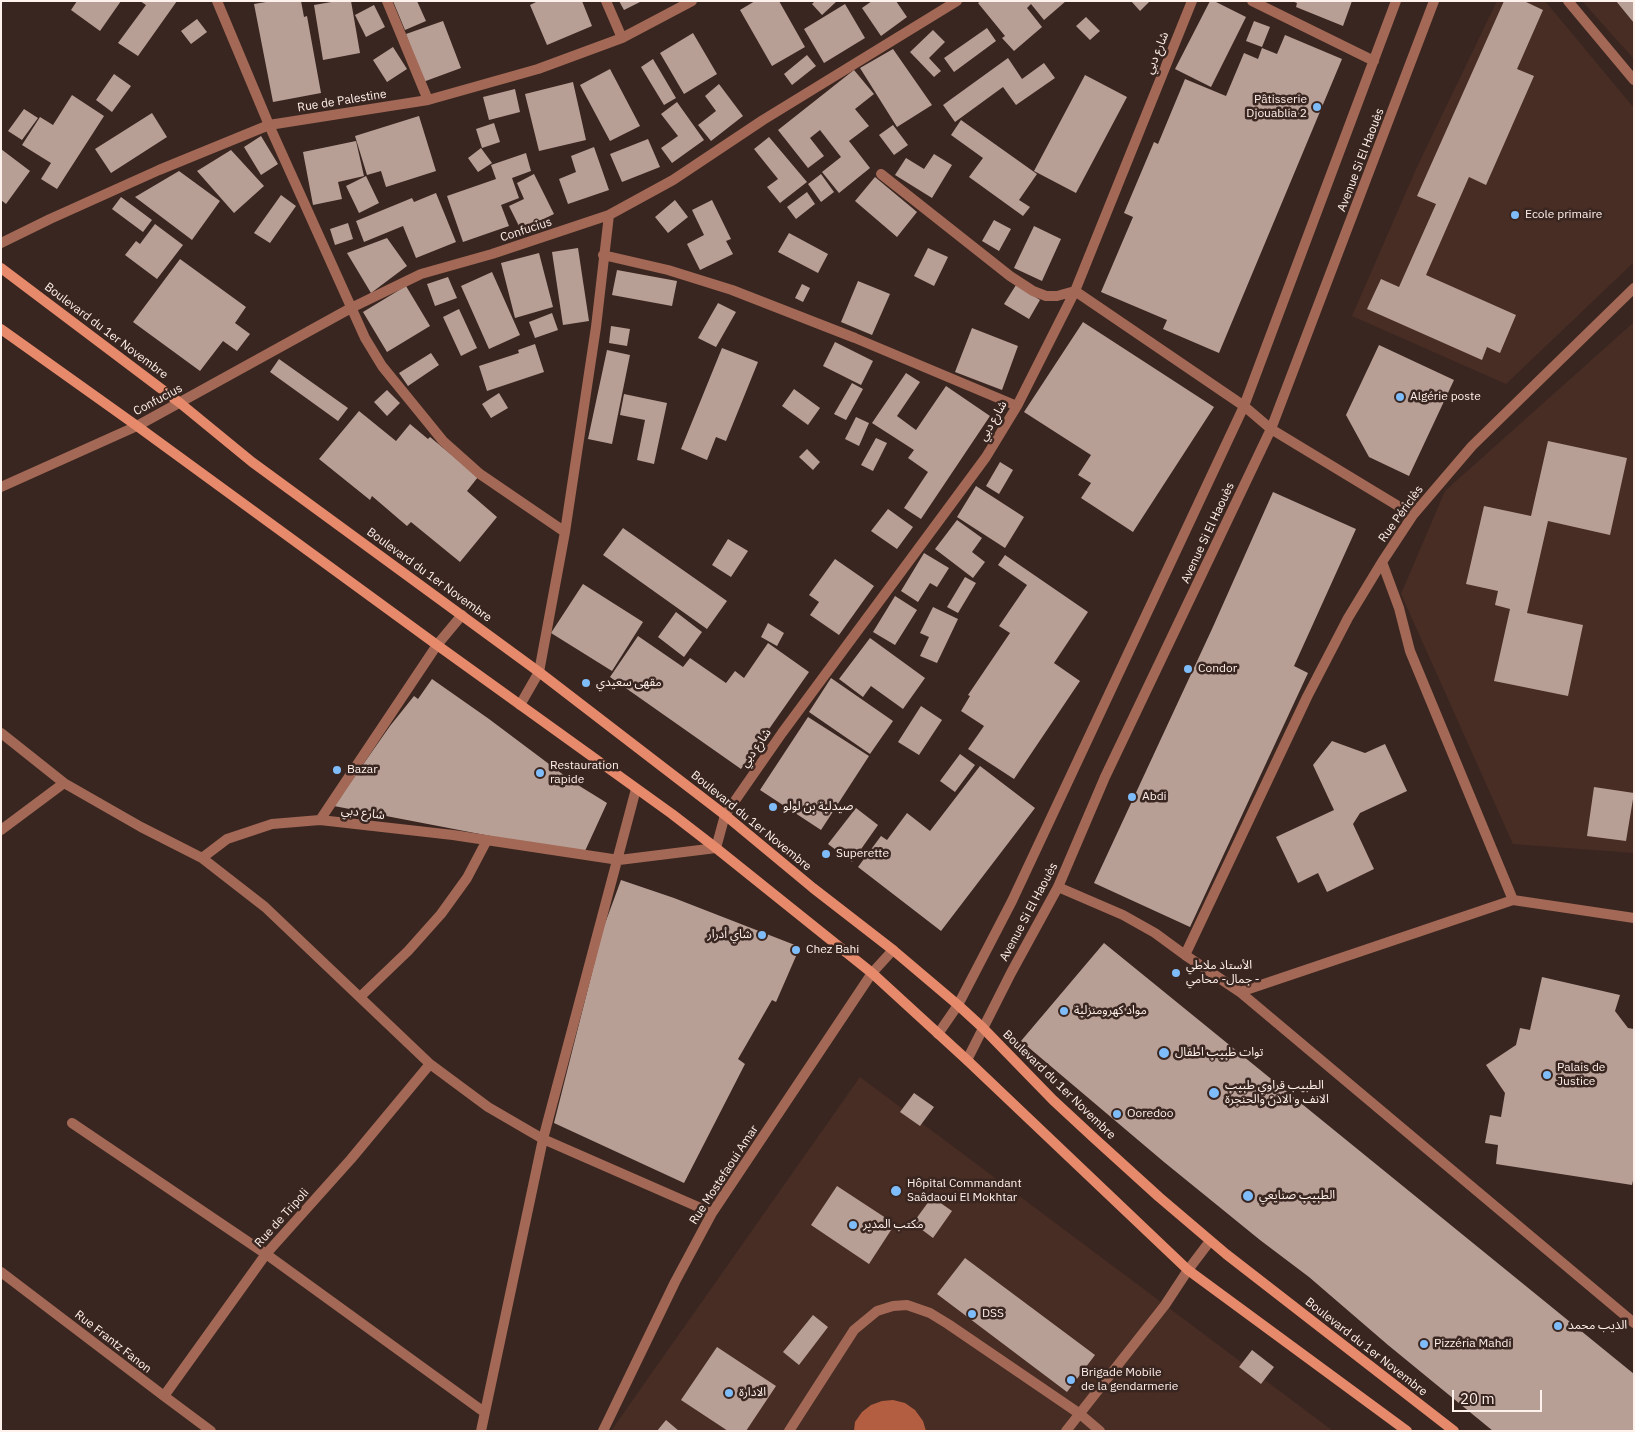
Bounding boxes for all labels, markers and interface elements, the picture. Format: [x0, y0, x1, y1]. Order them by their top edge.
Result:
street label: شارع دبي [1142, 30, 1172, 76]
street label: Rue de Palestine [296, 87, 388, 115]
place label: Pâtisserie Djouablia 2 [1246, 93, 1307, 121]
marker: Pâtisserie Djouablia 2 [1311, 101, 1323, 113]
street label: Avenue Si El Haouès [1335, 106, 1387, 214]
place label: Ecole primaire [1525, 208, 1602, 222]
marker: Ecole primaire [1509, 209, 1521, 221]
street label: Confucius [498, 215, 554, 245]
street label: Boulevard du 1er Novembre [41, 280, 171, 382]
street label: Confucius [131, 381, 185, 419]
place label: Algérie poste [1410, 390, 1481, 404]
marker: Algérie poste [1394, 391, 1406, 403]
street label: شارع دبي [976, 398, 1010, 444]
street label: Avenue Si El Haouès [1178, 480, 1238, 586]
street label: Rue Périclès [1376, 483, 1426, 545]
street label: Boulevard du 1er Novembre [364, 525, 494, 625]
place label: Condor [1198, 662, 1237, 676]
marker: Condor [1182, 663, 1194, 675]
place label: مقهى سعيدي [596, 676, 662, 690]
marker: مقهى سعيدي [580, 677, 592, 689]
street label: شارع دبي [737, 726, 775, 770]
place label: Restauration rapide [550, 759, 619, 787]
place label: Bazar [347, 763, 378, 777]
marker: Bazar [331, 764, 343, 776]
marker: Restauration rapide [534, 767, 546, 779]
street label: Boulevard du 1er Novembre [688, 768, 814, 874]
place label: Abdi [1142, 790, 1167, 804]
marker: Abdi [1126, 791, 1138, 803]
place label: صيدلية بن لولو [783, 800, 853, 814]
marker: صيدلية بن لولو [767, 801, 779, 813]
street label: شارع دبي [340, 803, 386, 823]
place label: Superette [836, 847, 889, 861]
marker: Superette [820, 848, 832, 860]
street label: Avenue Si El Haouès [997, 860, 1061, 964]
place label: شاي أدرار [707, 928, 752, 942]
marker: شاي أدرار [756, 929, 768, 941]
place label: Chez Bahi [806, 943, 859, 957]
marker: Chez Bahi [790, 944, 802, 956]
place label: الأستاذ ملاطي جمال- محامي - [1186, 959, 1260, 987]
marker: الأستاذ ملاطي جمال- محامي - [1170, 967, 1182, 979]
place label: مواد كهرومنزلية [1074, 1004, 1147, 1018]
marker: مواد كهرومنزلية [1058, 1005, 1070, 1017]
street label: Boulevard du 1er Novembre [1000, 1027, 1118, 1143]
marker: توات طبيب اطفال [1157, 1046, 1171, 1060]
place label: توات طبيب اطفال [1175, 1046, 1263, 1060]
place label: Palais de Justice [1557, 1061, 1605, 1089]
marker: Palais de Justice [1541, 1069, 1553, 1081]
place label: الطبيب قراوي طبيب الانف و الاذن والحنجرة [1225, 1079, 1329, 1107]
marker: الطبيب قراوي طبيب الانف و الاذن والحنجرة [1207, 1086, 1221, 1100]
place label: Ooredoo [1127, 1107, 1174, 1121]
marker: Ooredoo [1111, 1108, 1123, 1120]
street label: Rue Mostefaoui Amar [686, 1123, 762, 1227]
place label: Hôpital Commandant Saâdaoui El Mokhtar [907, 1177, 1022, 1205]
marker: Hôpital Commandant Saâdaoui El Mokhtar [889, 1184, 903, 1198]
street label: Rue de Tripoli [252, 1186, 312, 1250]
marker: الطبيب صنايعي [1241, 1189, 1255, 1203]
place label: الطبيب صنايعي [1259, 1189, 1335, 1203]
place label: مكتب المدير [863, 1218, 923, 1232]
marker: مكتب المدير [847, 1219, 859, 1231]
street label: Boulevard du 1er Novembre [1302, 1295, 1430, 1399]
place label: DSS [982, 1307, 1004, 1321]
street label: Rue Frantz Fanon [72, 1308, 154, 1376]
marker: DSS [966, 1308, 978, 1320]
place label: الذيب محمد [1568, 1319, 1627, 1333]
marker: الذيب محمد [1552, 1320, 1564, 1332]
place label: Pizzéria Mahdi [1434, 1337, 1511, 1351]
marker: Pizzéria Mahdi [1418, 1338, 1430, 1350]
place label: Brigade Mobile de la gendarmerie [1081, 1366, 1178, 1394]
marker: Brigade Mobile de la gendarmerie [1065, 1374, 1077, 1386]
scale bar [1455, 1380, 1545, 1412]
place label: الادارة [739, 1386, 766, 1400]
marker: الادارة [723, 1387, 735, 1399]
text: 20 m [1460, 1389, 1495, 1408]

